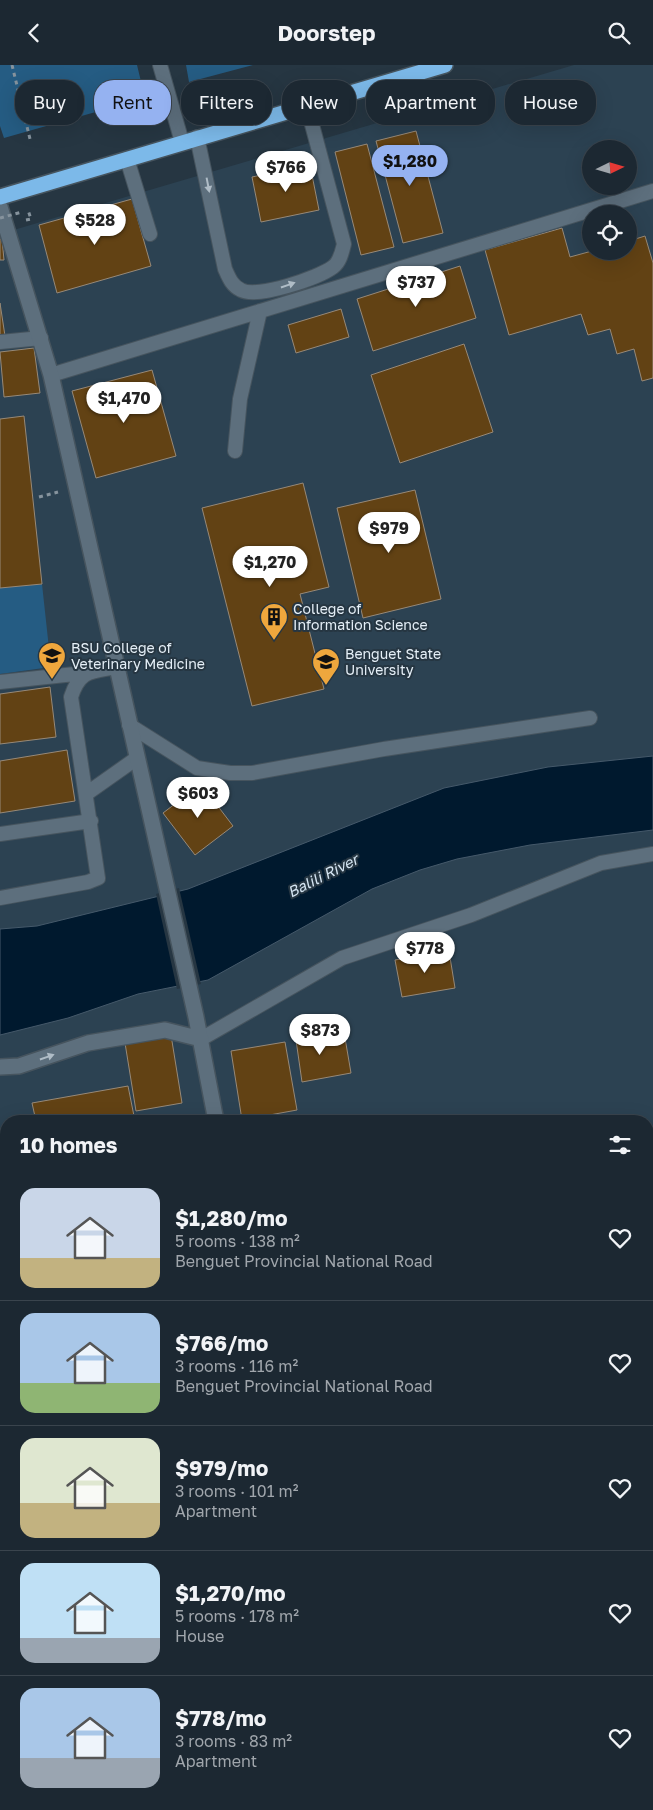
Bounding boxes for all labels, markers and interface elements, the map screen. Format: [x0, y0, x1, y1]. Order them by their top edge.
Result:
icon: back [20, 19, 48, 47]
text: Doorstep [277, 19, 376, 46]
icon: search [605, 19, 633, 47]
chip: Buy [15, 80, 84, 125]
chip: Rent [94, 80, 171, 125]
chip: Filters [181, 80, 272, 125]
chip: New [282, 80, 356, 125]
chip: Apartment [366, 80, 495, 125]
chip: House [505, 80, 596, 125]
north arrow [582, 140, 638, 195]
map controls [582, 140, 637, 260]
pin: $1,280 [369, 145, 451, 187]
pin: $766 [256, 151, 316, 193]
text: $1,280 [383, 151, 437, 171]
text: $766 [266, 157, 306, 177]
one-way arrow [204, 177, 212, 192]
pin: $528 [65, 203, 125, 246]
button: locate [582, 205, 637, 260]
text: $528 [75, 210, 115, 230]
pin: $737 [386, 265, 446, 308]
text: $737 [397, 272, 435, 292]
one-way arrow [281, 280, 296, 288]
pin: $1,470 [83, 381, 165, 424]
text: $1,470 [97, 388, 151, 408]
pin: $979 [359, 511, 419, 554]
text: $979 [369, 518, 409, 538]
pin: $1,270 [229, 545, 311, 588]
text: $1,270 [244, 552, 296, 572]
place label: College of Information Science [293, 600, 428, 633]
building icon: College of Information Science [259, 602, 289, 641]
place label: BSU College of Veterinary Medicine [71, 639, 205, 672]
school or university icon: BSU College of Veterinary Medicine [37, 641, 67, 680]
place label: Benguet State University [345, 645, 441, 678]
school or university icon: Benguet State University [311, 647, 341, 686]
pin: $603 [168, 777, 228, 819]
text: $603 [177, 783, 219, 803]
water label: Balili River [284, 849, 363, 901]
pin: $778 [395, 931, 455, 974]
text: $778 [406, 938, 444, 958]
pin: $873 [290, 1013, 350, 1056]
text: $873 [300, 1020, 340, 1040]
one-way arrow [40, 1053, 55, 1061]
icon: filters [606, 1131, 634, 1159]
text: 10 homes [20, 1132, 118, 1158]
text: $1,280/mo [175, 1205, 288, 1231]
icon: home [60, 1208, 120, 1268]
icon: heart [606, 1224, 634, 1252]
text: 5 rooms · 138 m² [175, 1231, 300, 1251]
text: Benguet Provincial National Road [175, 1251, 433, 1271]
text: $766/mo [175, 1330, 268, 1356]
icon: home [60, 1333, 120, 1393]
icon: heart [606, 1349, 634, 1377]
text: 3 rooms · 116 m² [175, 1356, 298, 1376]
text: Benguet Provincial National Road [175, 1376, 433, 1396]
text: $979/mo [175, 1455, 268, 1481]
icon: home [60, 1458, 120, 1518]
icon: heart [606, 1474, 634, 1502]
text: 3 rooms · 101 m² [175, 1481, 298, 1501]
text: Apartment [175, 1501, 257, 1521]
text: $1,270/mo [175, 1580, 286, 1606]
icon: home [60, 1583, 120, 1643]
icon: heart [606, 1599, 634, 1627]
text: 5 rooms · 178 m² [175, 1606, 299, 1626]
text: House [175, 1626, 224, 1646]
text: $778/mo [175, 1705, 266, 1731]
icon: home [60, 1708, 120, 1768]
icon: heart [606, 1724, 634, 1752]
text: 3 rooms · 83 m² [175, 1731, 292, 1751]
text: Apartment [175, 1751, 257, 1771]

